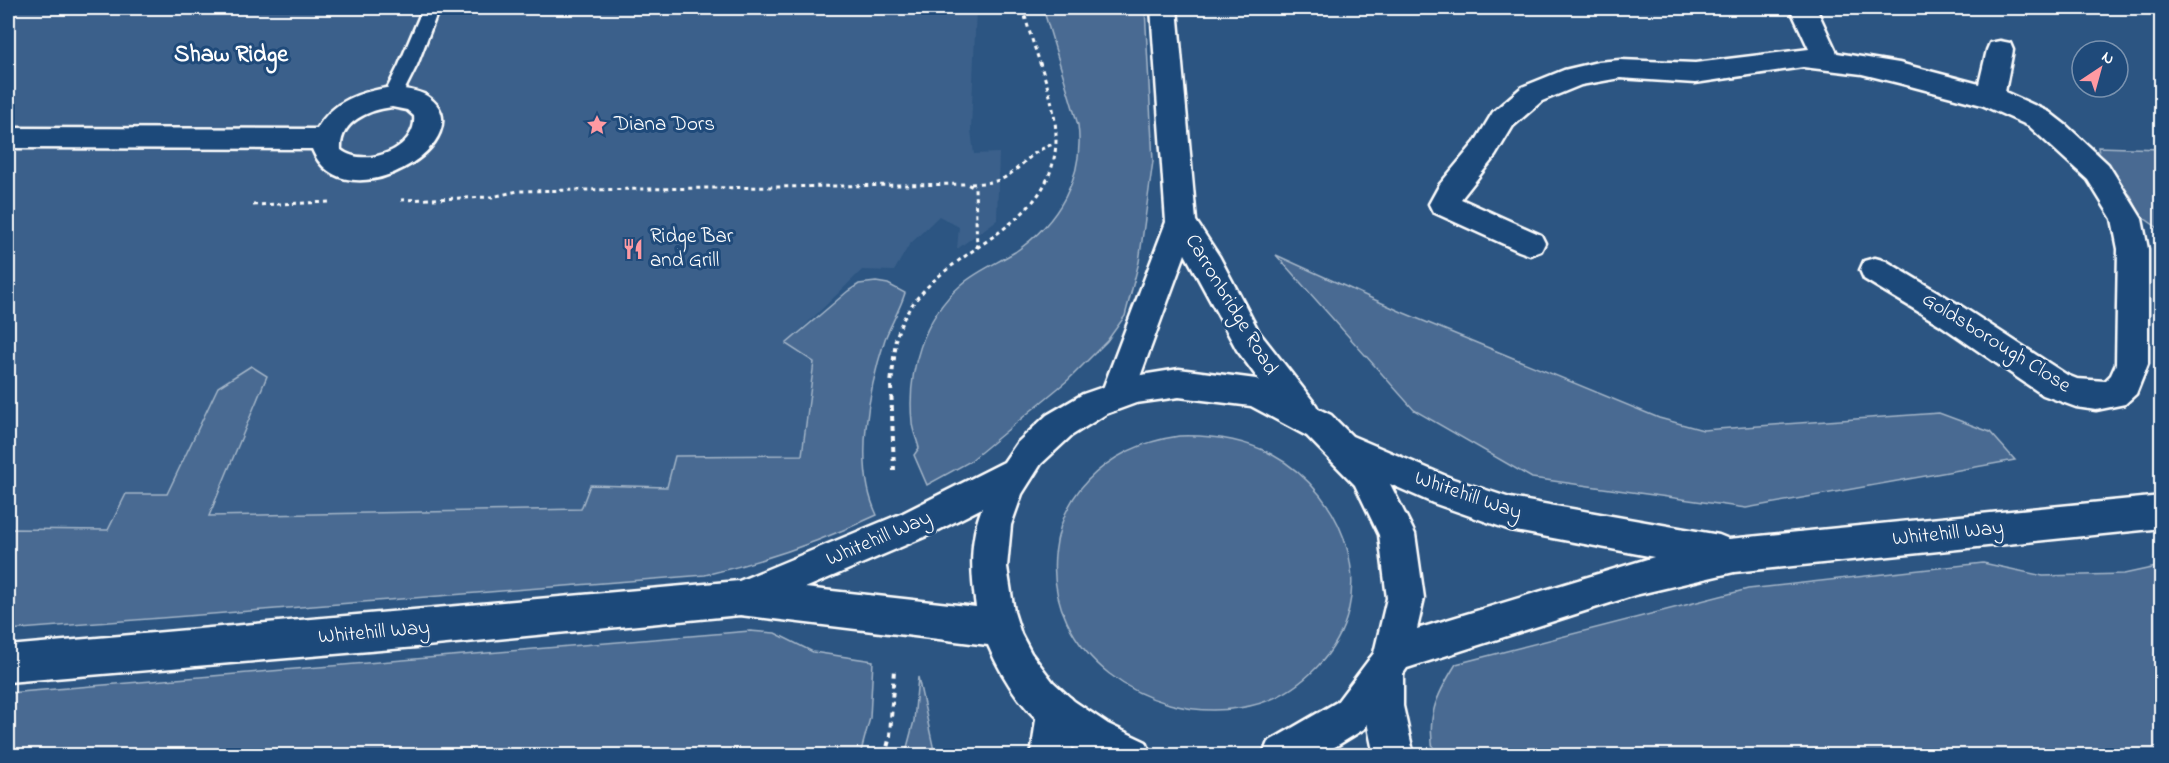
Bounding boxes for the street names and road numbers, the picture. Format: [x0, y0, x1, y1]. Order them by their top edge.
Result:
street label: Carronbridge Road [1175, 229, 1285, 383]
street label: Goldsborough Close [1915, 285, 2077, 403]
street label: Whitehill Way [1410, 464, 1526, 530]
street label: Whitehill Way [822, 503, 937, 577]
street label: Whitehill Way [1891, 513, 2005, 557]
street label: Whitehill Way [317, 613, 431, 655]

